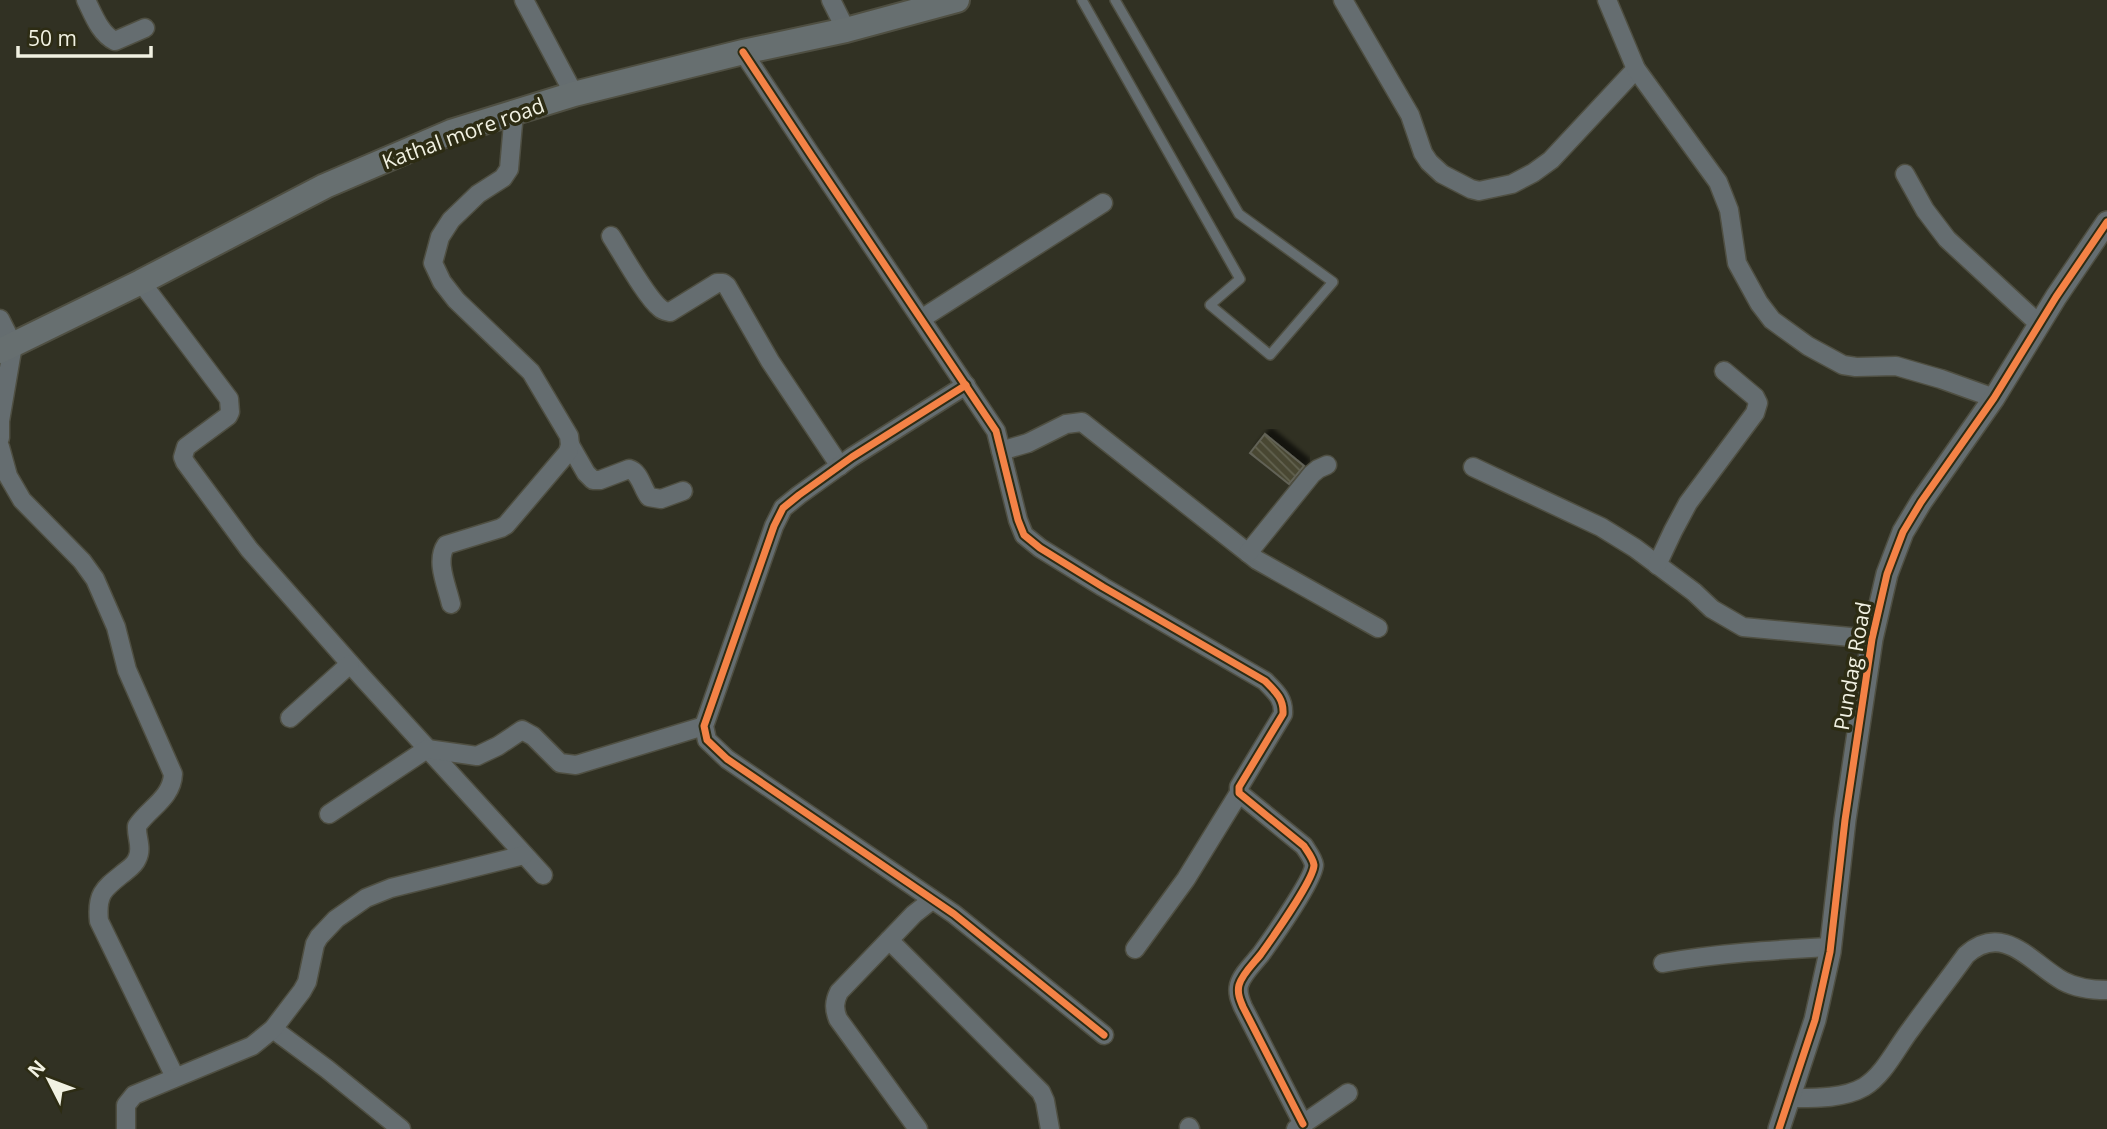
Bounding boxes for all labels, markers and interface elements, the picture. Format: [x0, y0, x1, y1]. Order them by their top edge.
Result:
scale bar [18, 14, 150, 58]
text: 50 m [28, 24, 77, 52]
street label: Kathal more road [378, 91, 548, 175]
street label: Pundag Road [1827, 600, 1877, 732]
north arrow [14, 1045, 84, 1115]
text: N [22, 1054, 51, 1083]

